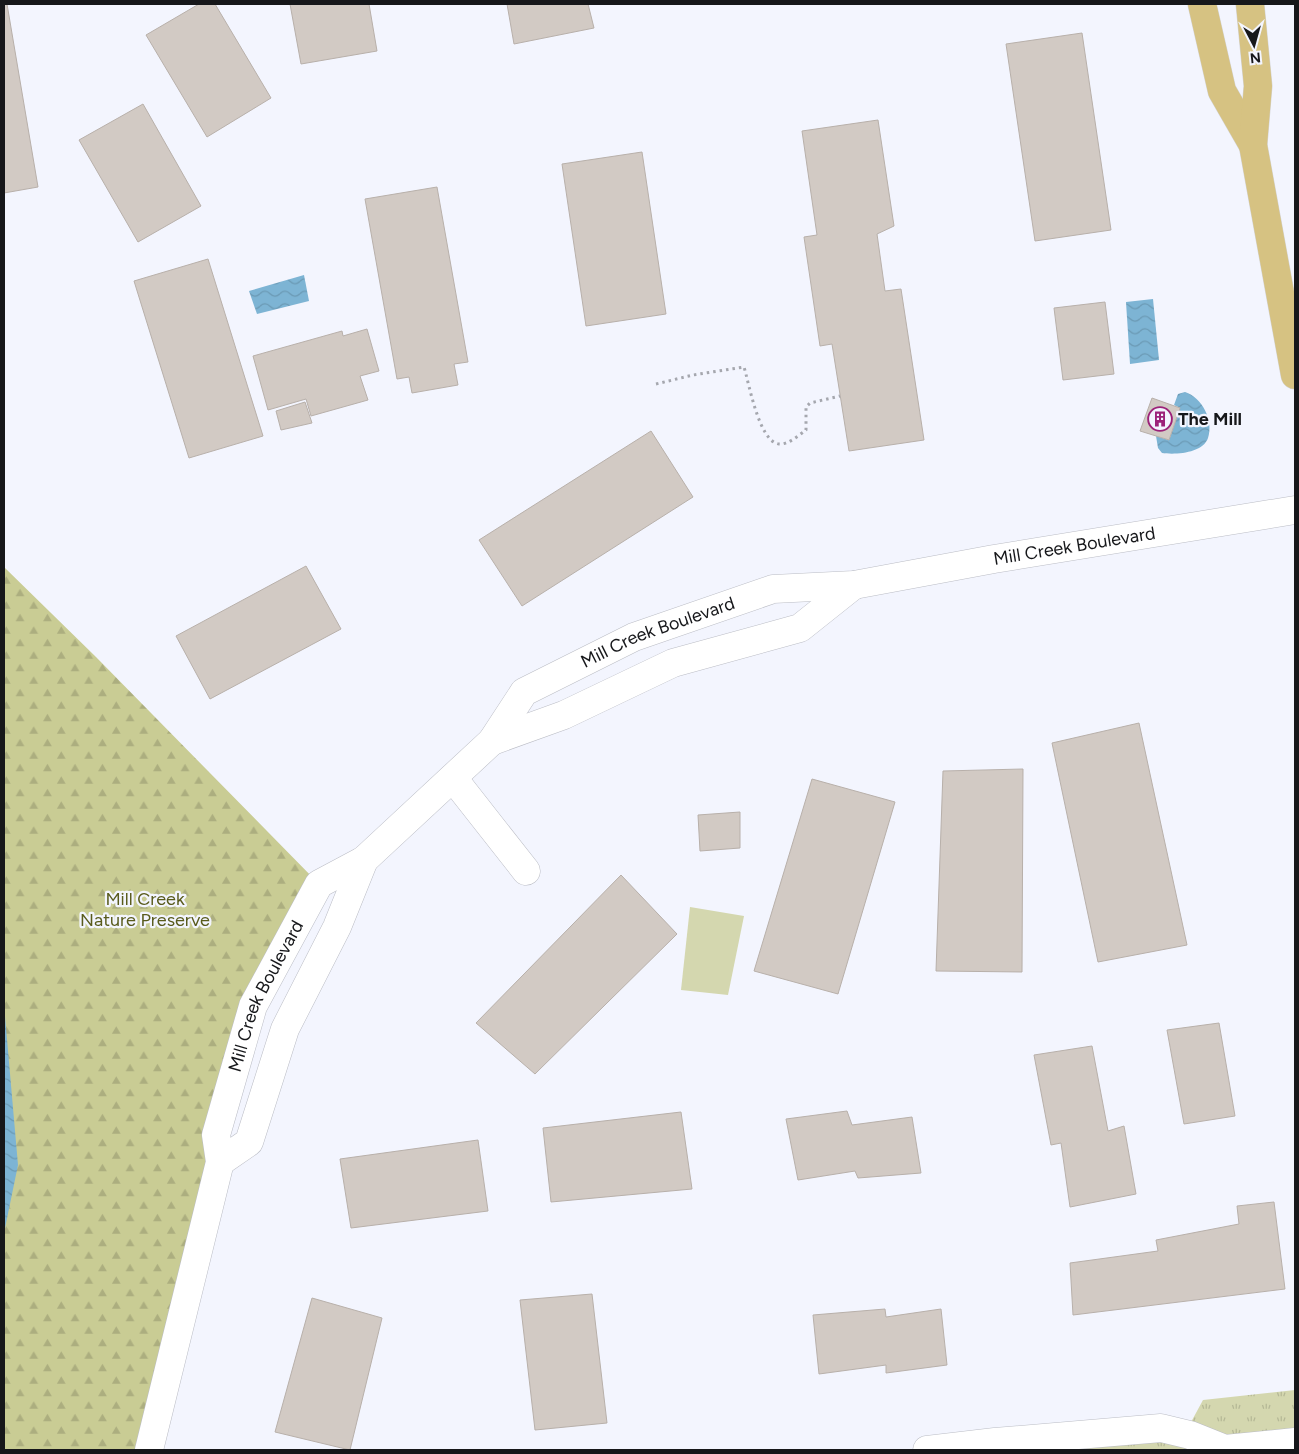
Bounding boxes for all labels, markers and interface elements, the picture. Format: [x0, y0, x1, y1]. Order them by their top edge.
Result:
north arrow [1229, 20, 1279, 70]
text: N [1249, 48, 1262, 66]
building icon: The Mill [1147, 406, 1173, 432]
place label: The Mill [1178, 408, 1242, 430]
street label: Mill Creek Boulevard [992, 522, 1157, 570]
street label: Mill Creek Boulevard [577, 592, 738, 673]
park label: Mill Creek Nature Preserve [80, 888, 210, 931]
street label: Mill Creek Boulevard [224, 917, 308, 1074]

